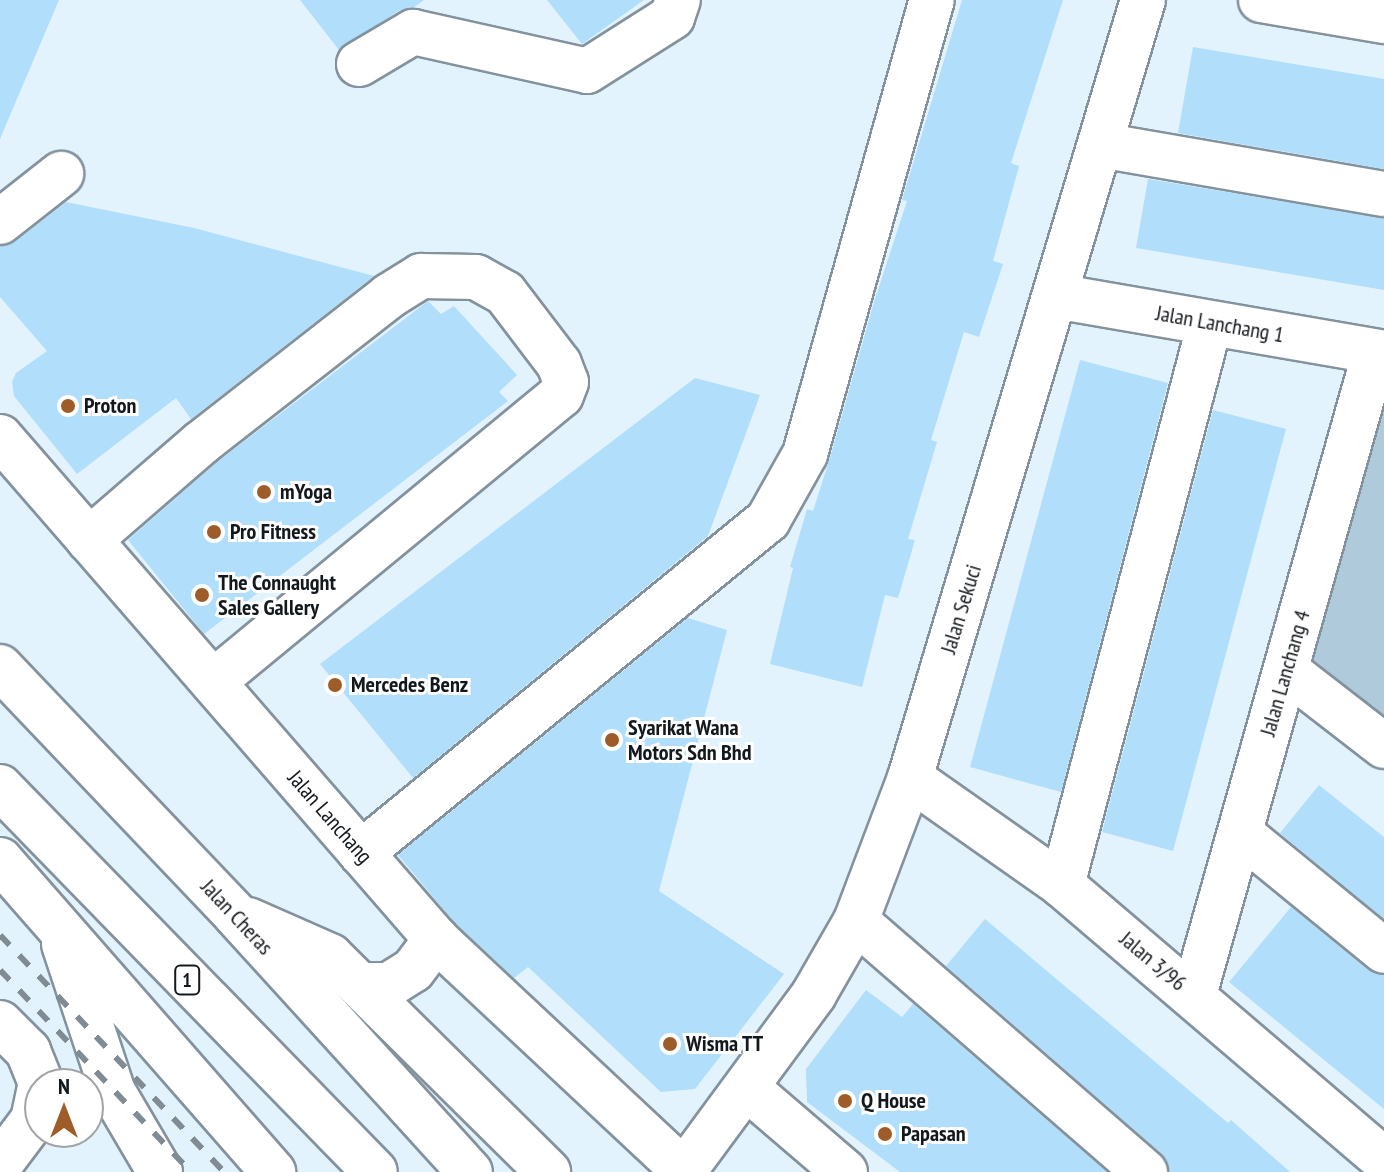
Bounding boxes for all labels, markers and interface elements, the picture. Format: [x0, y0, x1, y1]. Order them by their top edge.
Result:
street label: Jalan Lanchang 1 [1154, 300, 1286, 348]
place label: Proton [84, 393, 136, 419]
marker: Proton [59, 397, 77, 415]
place label: mYoga [280, 479, 332, 505]
marker: mYoga [255, 483, 273, 501]
place label: Pro Fitness [230, 519, 316, 545]
marker: Pro Fitness [205, 523, 223, 541]
street label: Jalan Sekuci [935, 561, 987, 657]
place label: The Connaught Sales Gallery [218, 569, 336, 620]
marker: The Connaught Sales Gallery [193, 586, 211, 604]
street label: Jalan Lanchang 4 [1254, 607, 1316, 739]
place label: Mercedes Benz [351, 672, 468, 698]
marker: Mercedes Benz [326, 676, 344, 694]
place label: Syarikat Wana Motors Sdn Bhd [628, 714, 752, 766]
marker: Syarikat Wana Motors Sdn Bhd [603, 731, 621, 749]
street label: Jalan Lanchang [282, 765, 378, 869]
street label: Jalan Cheras [195, 874, 279, 960]
street label: Jalan 3/96 [1114, 926, 1192, 996]
road number: 1 [173, 964, 201, 996]
place label: Wisma TT [686, 1031, 764, 1057]
marker: Wisma TT [661, 1035, 679, 1053]
north arrow [24, 1068, 104, 1148]
text: N [58, 1072, 70, 1100]
place label: Q House [861, 1088, 926, 1114]
marker: Q House [836, 1092, 854, 1110]
place label: Papasan [901, 1121, 966, 1147]
marker: Papasan [876, 1125, 894, 1143]

